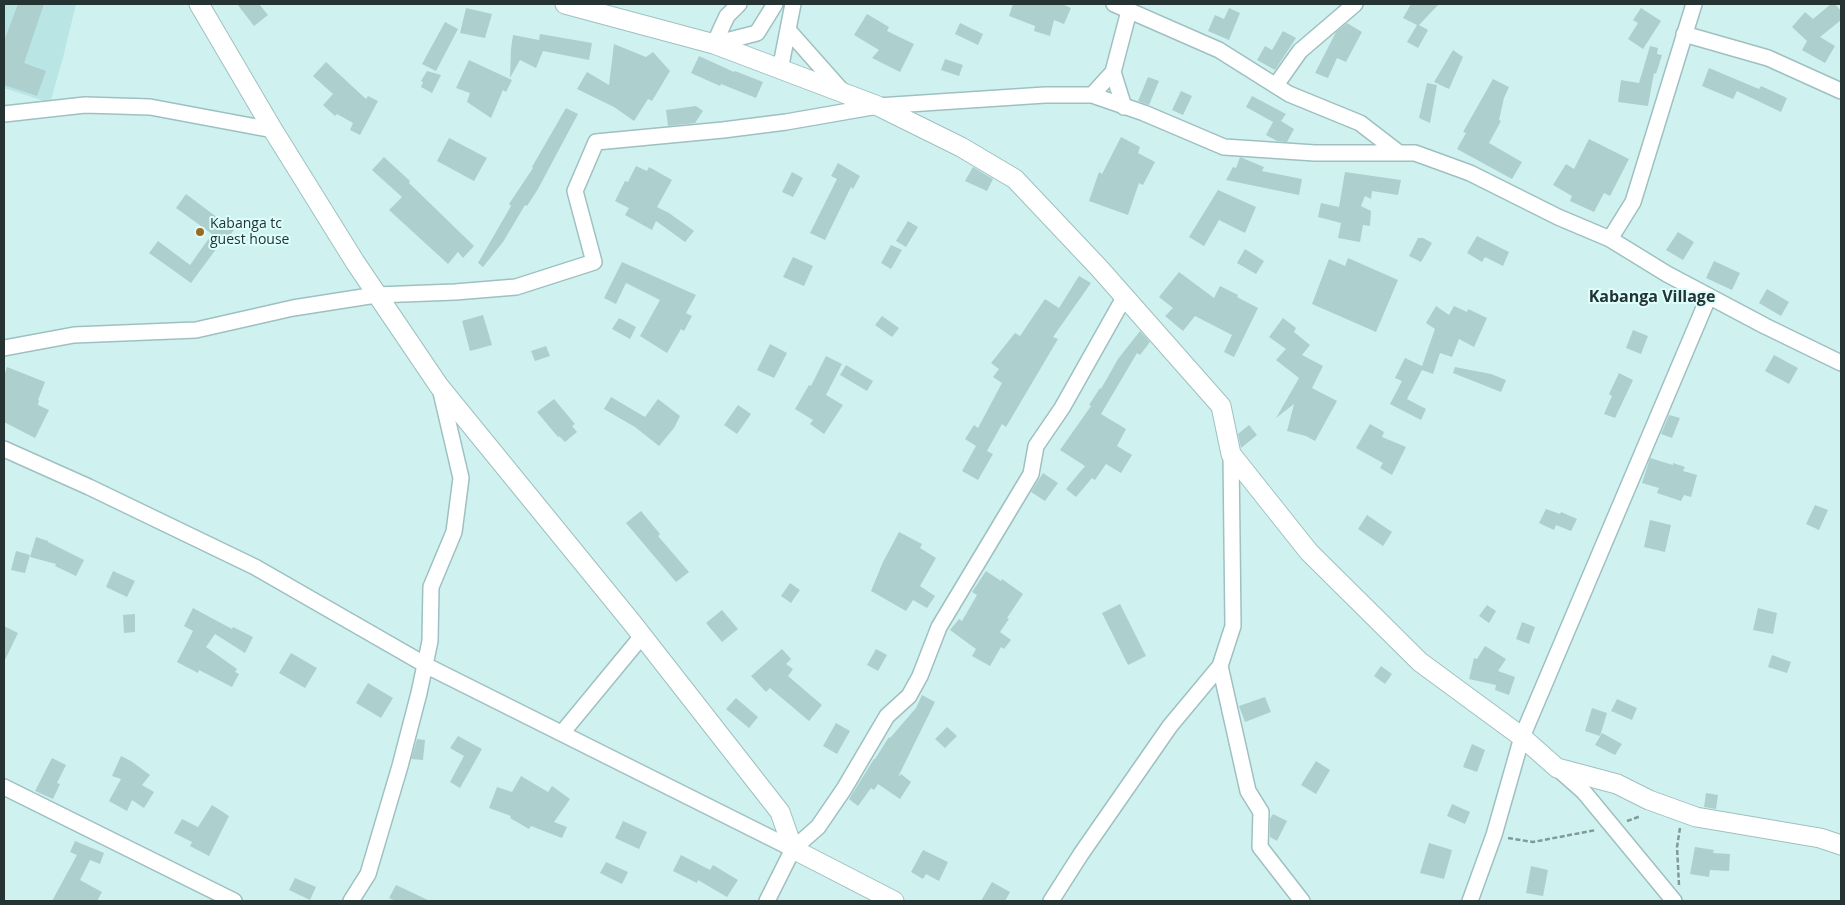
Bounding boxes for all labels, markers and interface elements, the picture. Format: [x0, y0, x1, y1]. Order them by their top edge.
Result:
place label: Kabanga tc guest house [210, 216, 289, 248]
marker: Kabanga tc guest house [194, 226, 206, 238]
district label: Kabanga Village [1589, 287, 1715, 307]

